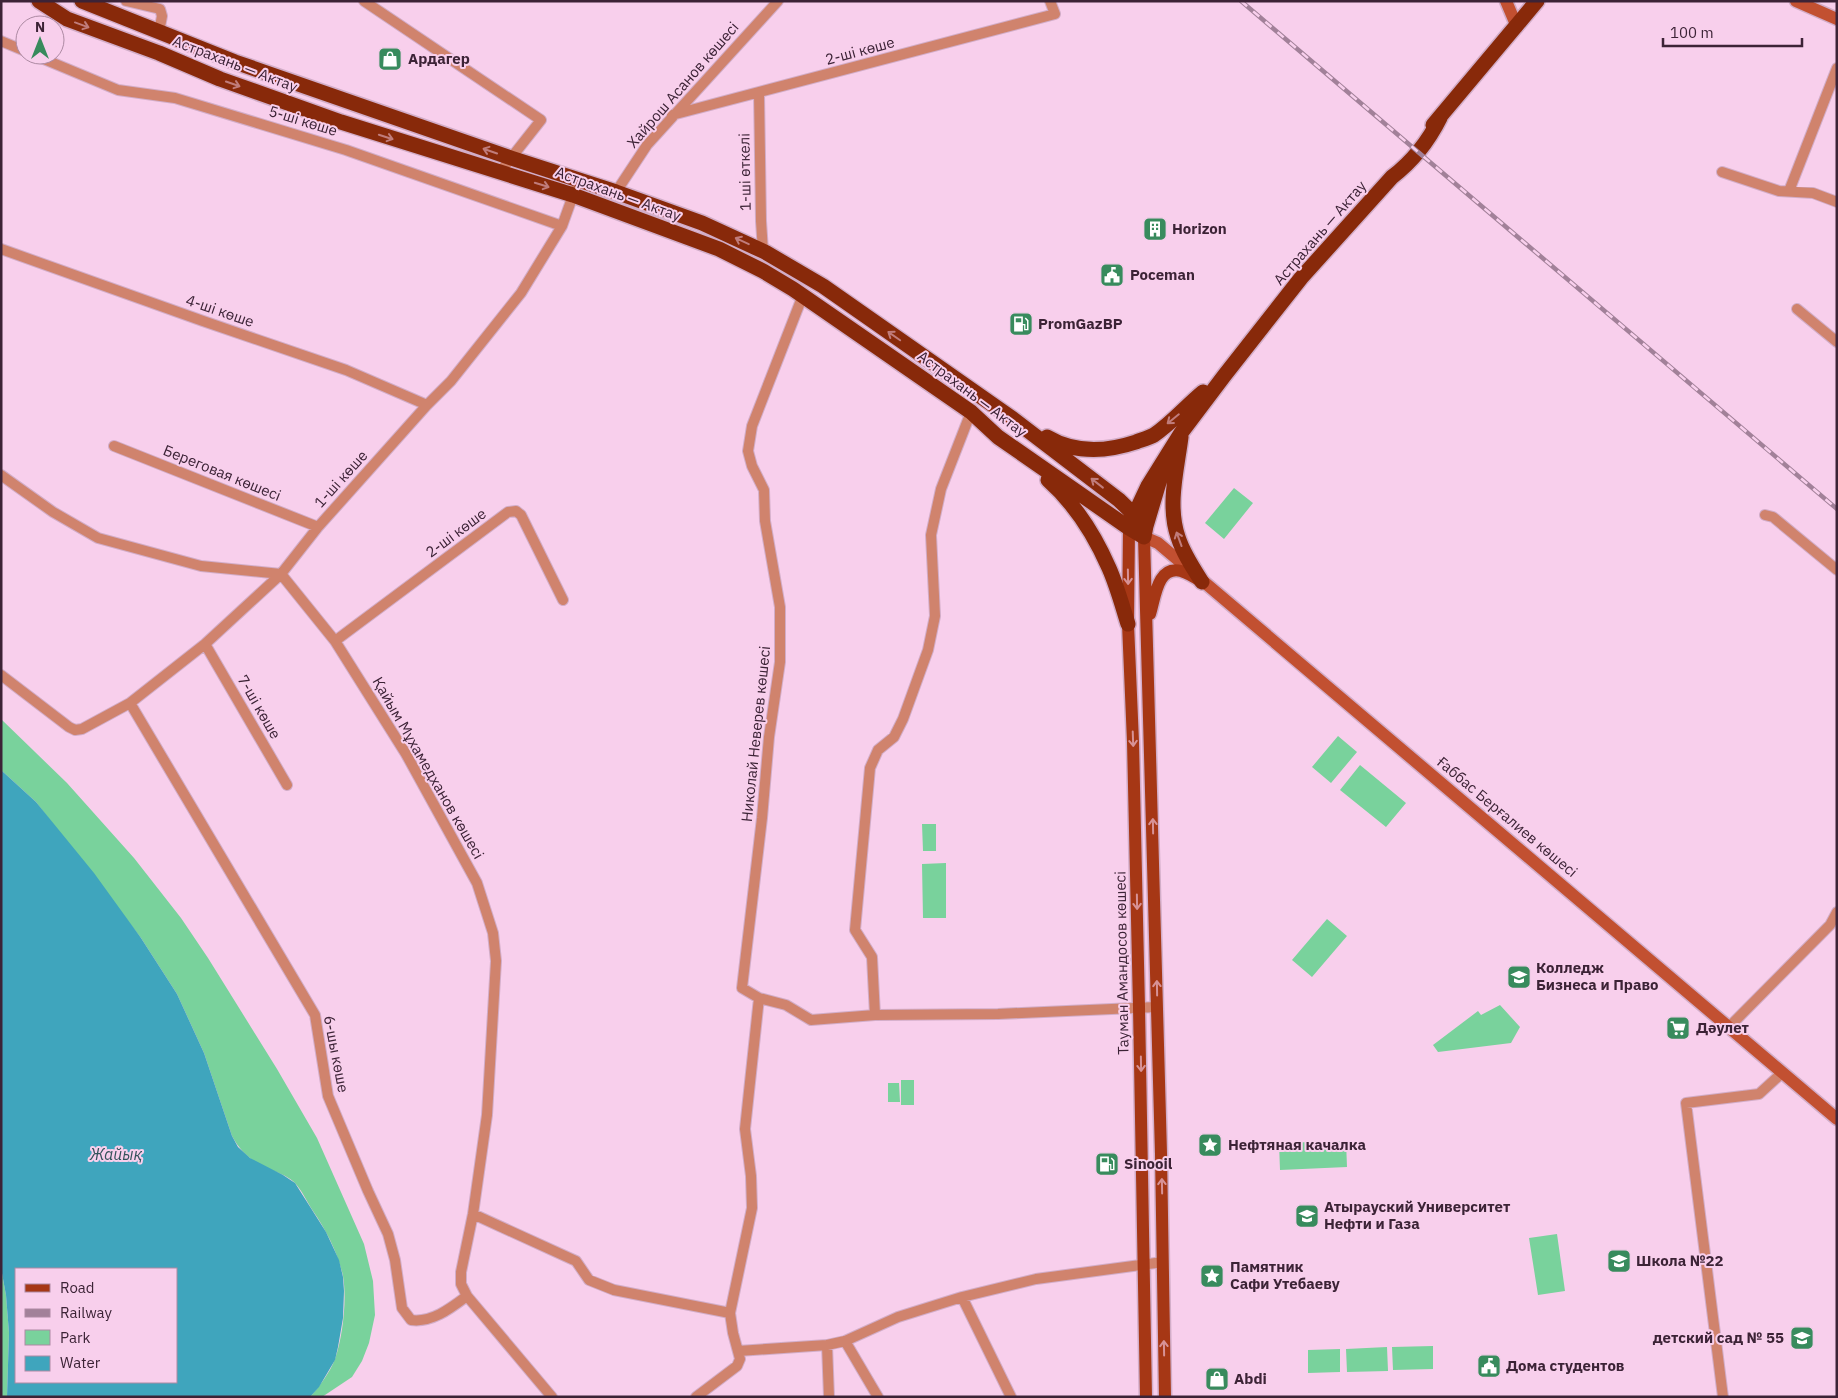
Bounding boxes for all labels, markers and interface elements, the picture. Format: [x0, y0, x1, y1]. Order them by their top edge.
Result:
north arrow [15, 15, 65, 65]
scale bar [1663, 15, 1802, 47]
text: N [35, 18, 45, 36]
street label: Хайрош Асанов көшесі [623, 18, 743, 152]
one-way arrow [73, 21, 89, 30]
text: 100 m [1670, 23, 1714, 42]
street label: Астрахань — Актау [170, 31, 301, 96]
street label: 2-ші көше [823, 32, 897, 69]
shop icon: Ардагер [377, 46, 403, 72]
place label: Ардагер [408, 49, 470, 68]
one-way arrow [225, 80, 240, 89]
street label: 5-шi көше [266, 101, 340, 140]
one-way arrow [378, 132, 394, 142]
street label: 1-ші өткелі [734, 133, 755, 211]
one-way arrow [483, 145, 499, 155]
street label: Астрахань — Актау [553, 162, 684, 225]
street label: Астрахань — Актау [1269, 176, 1371, 289]
one-way arrow [533, 181, 549, 191]
building icon: Horizon [1142, 216, 1168, 242]
place label: Horizon [1172, 219, 1227, 238]
one-way arrow [735, 236, 750, 246]
public building icon: Poceman [1099, 262, 1125, 288]
place label: Poceman [1130, 265, 1195, 284]
street label: 4-шi көше [184, 290, 257, 331]
fuel station icon: PromGazBP [1008, 311, 1034, 337]
place label: PromGazBP [1038, 314, 1123, 333]
one-way arrow [887, 331, 901, 341]
street label: Астрахань — Актау [914, 346, 1031, 441]
one-way arrow [1167, 413, 1180, 424]
street label: Береговая көшесі [161, 440, 284, 505]
street label: 1-ші көше [310, 446, 371, 511]
one-way arrow [1090, 478, 1103, 489]
street label: 2-ші көше [422, 504, 490, 562]
one-way arrow [1174, 532, 1183, 547]
one-way arrow [1123, 569, 1132, 585]
street label: Николай Неверев көшесі [737, 645, 774, 823]
street label: 7-шi көше [233, 671, 285, 742]
street label: Қайым Мұхамедханов көшесi [368, 673, 488, 862]
one-way arrow [1128, 730, 1138, 747]
street label: Ғаббас Берғалиев көшесі [1433, 752, 1582, 881]
one-way arrow [1148, 818, 1158, 834]
street label: Тауман Амандосов көшесі [1110, 871, 1133, 1055]
one-way arrow [1132, 893, 1142, 909]
place label: Колледж Бизнеса и Право [1536, 958, 1659, 994]
school or university icon: Колледж Бизнеса и Право [1506, 964, 1532, 990]
one-way arrow [1152, 980, 1162, 996]
street label: 6-шы көше [320, 1014, 353, 1094]
supermarket icon: Дәулет [1665, 1015, 1691, 1041]
place label: Дәулет [1696, 1018, 1750, 1037]
one-way arrow [1136, 1056, 1145, 1072]
place icon: Нефтяная качалка [1197, 1132, 1223, 1158]
place label: Нефтяная качалка [1228, 1135, 1366, 1154]
water label: Жайық [89, 1144, 143, 1164]
fuel station icon: Sinooil [1094, 1151, 1120, 1177]
place label: Sinooil [1124, 1154, 1173, 1173]
one-way arrow [1157, 1178, 1167, 1194]
place label: Атырауский Университет Нефти и Газа [1324, 1197, 1511, 1233]
school or university icon: Атырауский Университет Нефти и Газа [1294, 1203, 1320, 1229]
school or university icon: Школа №22 [1606, 1248, 1632, 1274]
place label: Школа №22 [1636, 1251, 1724, 1270]
place label: Памятник Сафи Утебаеву [1230, 1257, 1340, 1293]
place icon: Памятник Сафи Утебаеву [1199, 1263, 1225, 1289]
legend [15, 1268, 178, 1383]
text: Road [60, 1278, 95, 1297]
text: Railway [60, 1303, 113, 1322]
school or university icon: детский сад № 55 [1789, 1325, 1815, 1351]
text: Park [60, 1328, 90, 1347]
place label: детский сад № 55 [1653, 1328, 1784, 1347]
one-way arrow [1160, 1340, 1169, 1356]
text: Water [60, 1353, 101, 1372]
public building icon: Дома студентов [1476, 1353, 1502, 1379]
place label: Дома студентов [1506, 1356, 1625, 1375]
shop icon: Abdi [1204, 1366, 1230, 1392]
place label: Abdi [1234, 1369, 1267, 1388]

